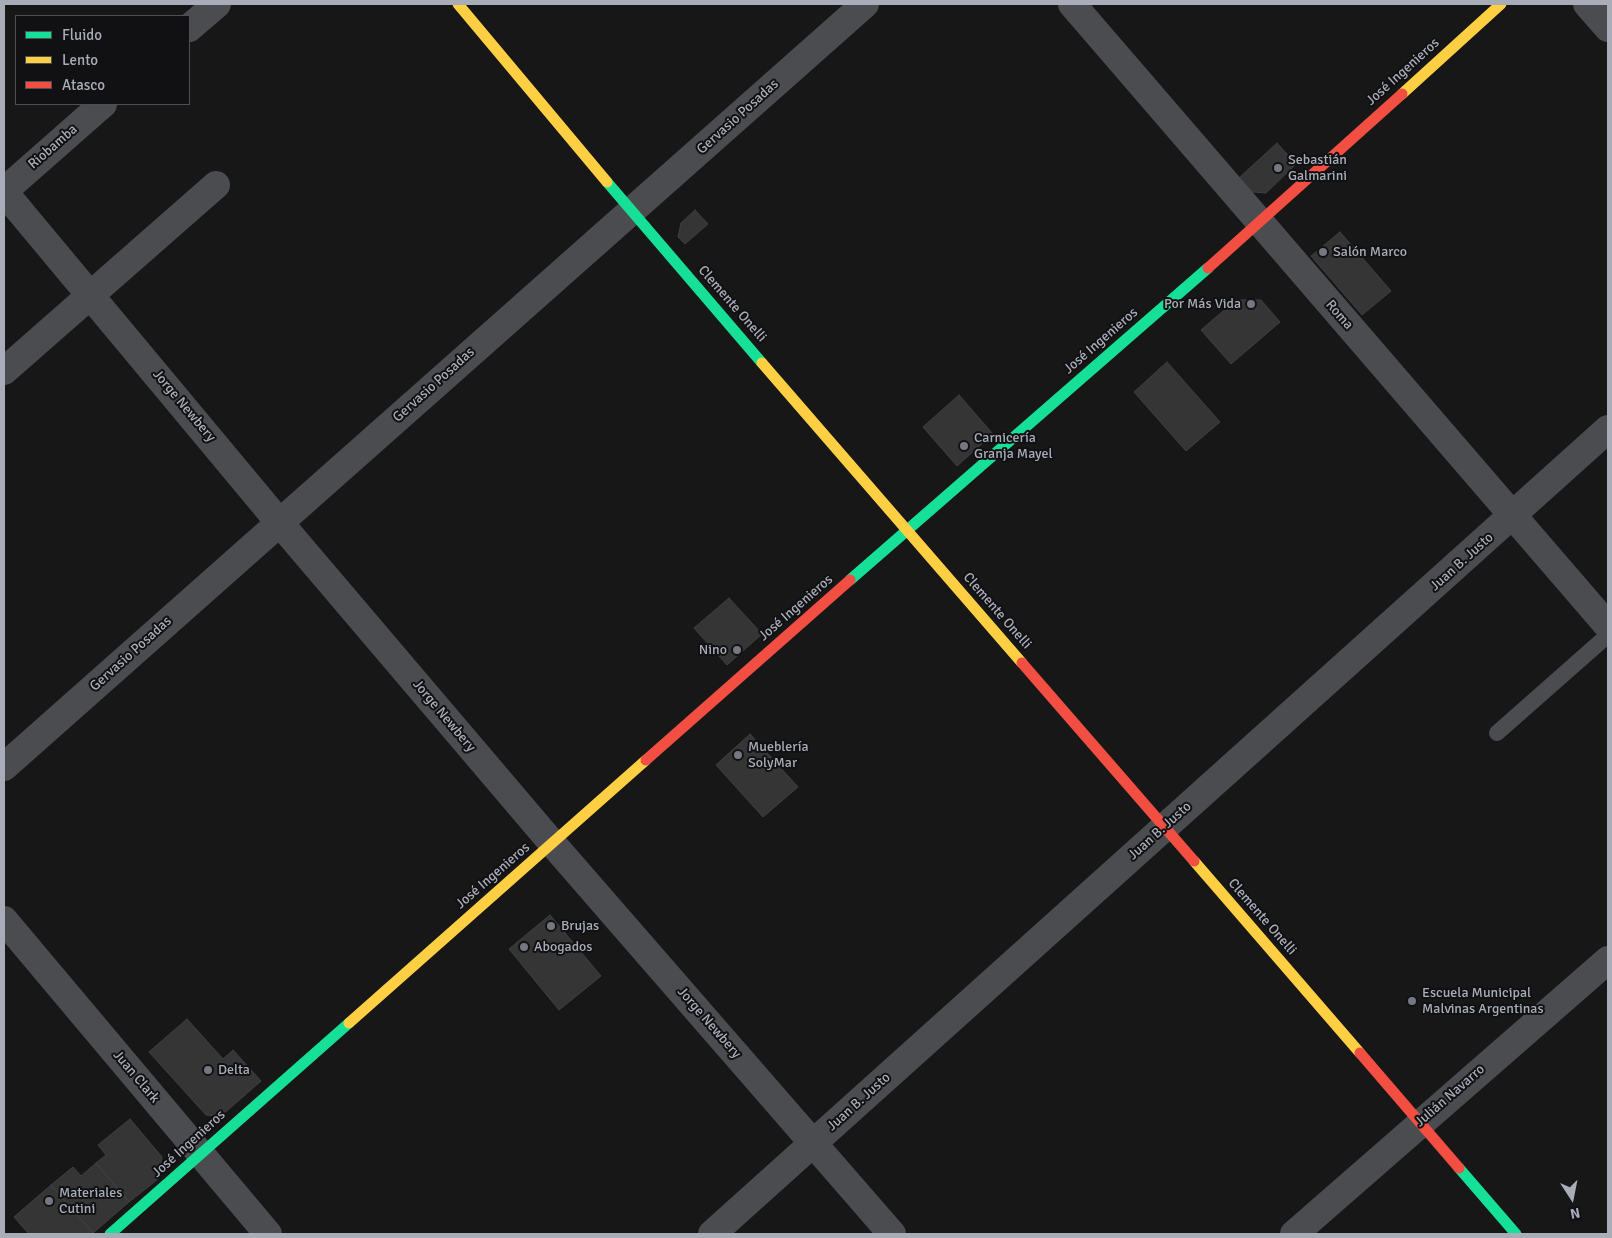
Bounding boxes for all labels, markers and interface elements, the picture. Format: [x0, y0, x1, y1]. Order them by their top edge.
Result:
legend [15, 15, 190, 105]
text: Fluido [62, 26, 102, 44]
street label: José Ingenieros [1363, 35, 1443, 109]
text: Lento [62, 51, 98, 69]
text: Atasco [62, 76, 105, 94]
street label: Gervasio Posadas [694, 76, 782, 158]
street label: Riobamba [25, 121, 81, 173]
place label: Sebastián Galmarini [1288, 152, 1347, 184]
marker: Sebastián Galmarini [1272, 162, 1284, 174]
place label: Salón Marco [1333, 244, 1407, 260]
marker: Salón Marco [1317, 246, 1329, 258]
street label: Clemente Onelli [694, 262, 770, 346]
place label: Por Más Vida [1164, 296, 1241, 312]
street label: Roma [1322, 297, 1356, 333]
marker: Por Más Vida [1245, 298, 1257, 310]
street label: José Ingenieros [1061, 304, 1141, 378]
street label: Gervasio Posadas [390, 344, 478, 426]
street label: Jorge Newbery [149, 367, 219, 445]
place label: Carnicería Granja Mayel [974, 430, 1053, 462]
marker: Carnicería Granja Mayel [958, 440, 970, 452]
street label: Juan B. Justo [1427, 529, 1497, 595]
street label: Clemente Onelli [959, 569, 1035, 653]
street label: José Ingenieros [756, 571, 836, 645]
street label: Gervasio Posadas [87, 613, 175, 695]
place label: Nino [699, 642, 727, 658]
marker: Nino [731, 644, 743, 656]
street label: Jorge Newbery [409, 677, 479, 755]
place label: Mueblería SolyMar [748, 739, 809, 772]
marker: Mueblería SolyMar [732, 749, 744, 761]
street label: Juan B. Justo [1125, 798, 1195, 864]
street label: José Ingenieros [453, 839, 533, 913]
street label: Clemente Onelli [1224, 875, 1300, 959]
place label: Brujas [561, 918, 599, 934]
marker: Brujas [545, 920, 557, 932]
place label: Abogados [534, 939, 592, 955]
marker: Abogados [518, 941, 530, 953]
street label: Jorge Newbery [673, 984, 745, 1062]
place label: Escuela Municipal Malvinas Argentinas [1422, 985, 1544, 1018]
marker: Escuela Municipal Malvinas Argentinas [1406, 995, 1418, 1007]
street label: Juan Clark [109, 1047, 163, 1107]
street label: Julián Navarro [1412, 1061, 1488, 1131]
place label: Delta [218, 1062, 250, 1078]
marker: Delta [202, 1064, 214, 1076]
street label: Juan B. Justo [824, 1069, 894, 1135]
street label: José Ingenieros [149, 1107, 229, 1181]
north arrow [1547, 1173, 1597, 1223]
place label: Materiales Cutini [59, 1185, 122, 1218]
marker: Materiales Cutini [43, 1195, 55, 1207]
text: N [1569, 1204, 1581, 1222]

